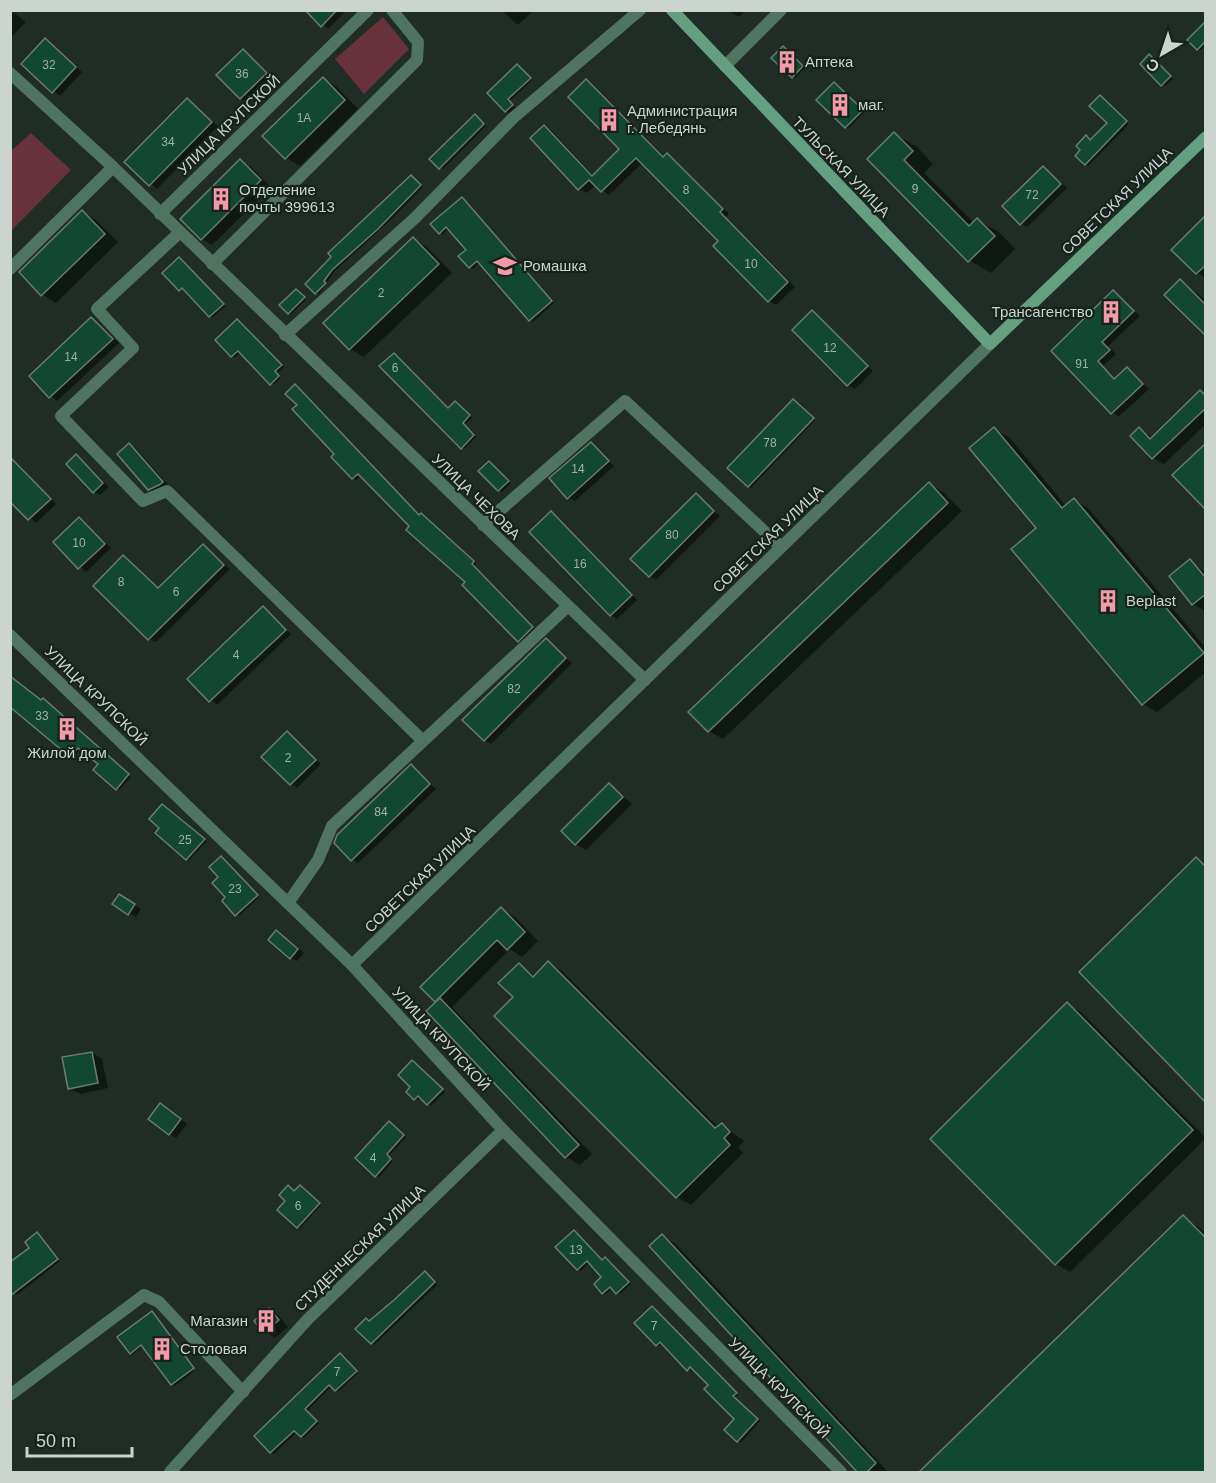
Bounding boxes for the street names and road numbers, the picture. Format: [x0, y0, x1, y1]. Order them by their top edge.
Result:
street label: УЛИЦА КРУПСКОЙ [174, 71, 283, 178]
street label: ТУЛЬСКАЯ УЛИЦА [789, 113, 894, 220]
street label: СОВЕТСКАЯ УЛИЦА [1058, 144, 1175, 258]
street label: УЛИЦА ЧЕХОВА [429, 450, 524, 543]
street label: СОВЕТСКАЯ УЛИЦА [709, 482, 826, 596]
street label: УЛИЦА КРУПСКОЙ [42, 642, 151, 749]
street label: СОВЕТСКАЯ УЛИЦА [361, 822, 478, 936]
street label: УЛИЦА КРУПСКОЙ [389, 983, 494, 1094]
street label: СТУДЕНЧЕСКАЯ УЛИЦА [291, 1181, 428, 1314]
street label: УЛИЦА КРУПСКОЙ [725, 1334, 833, 1442]

